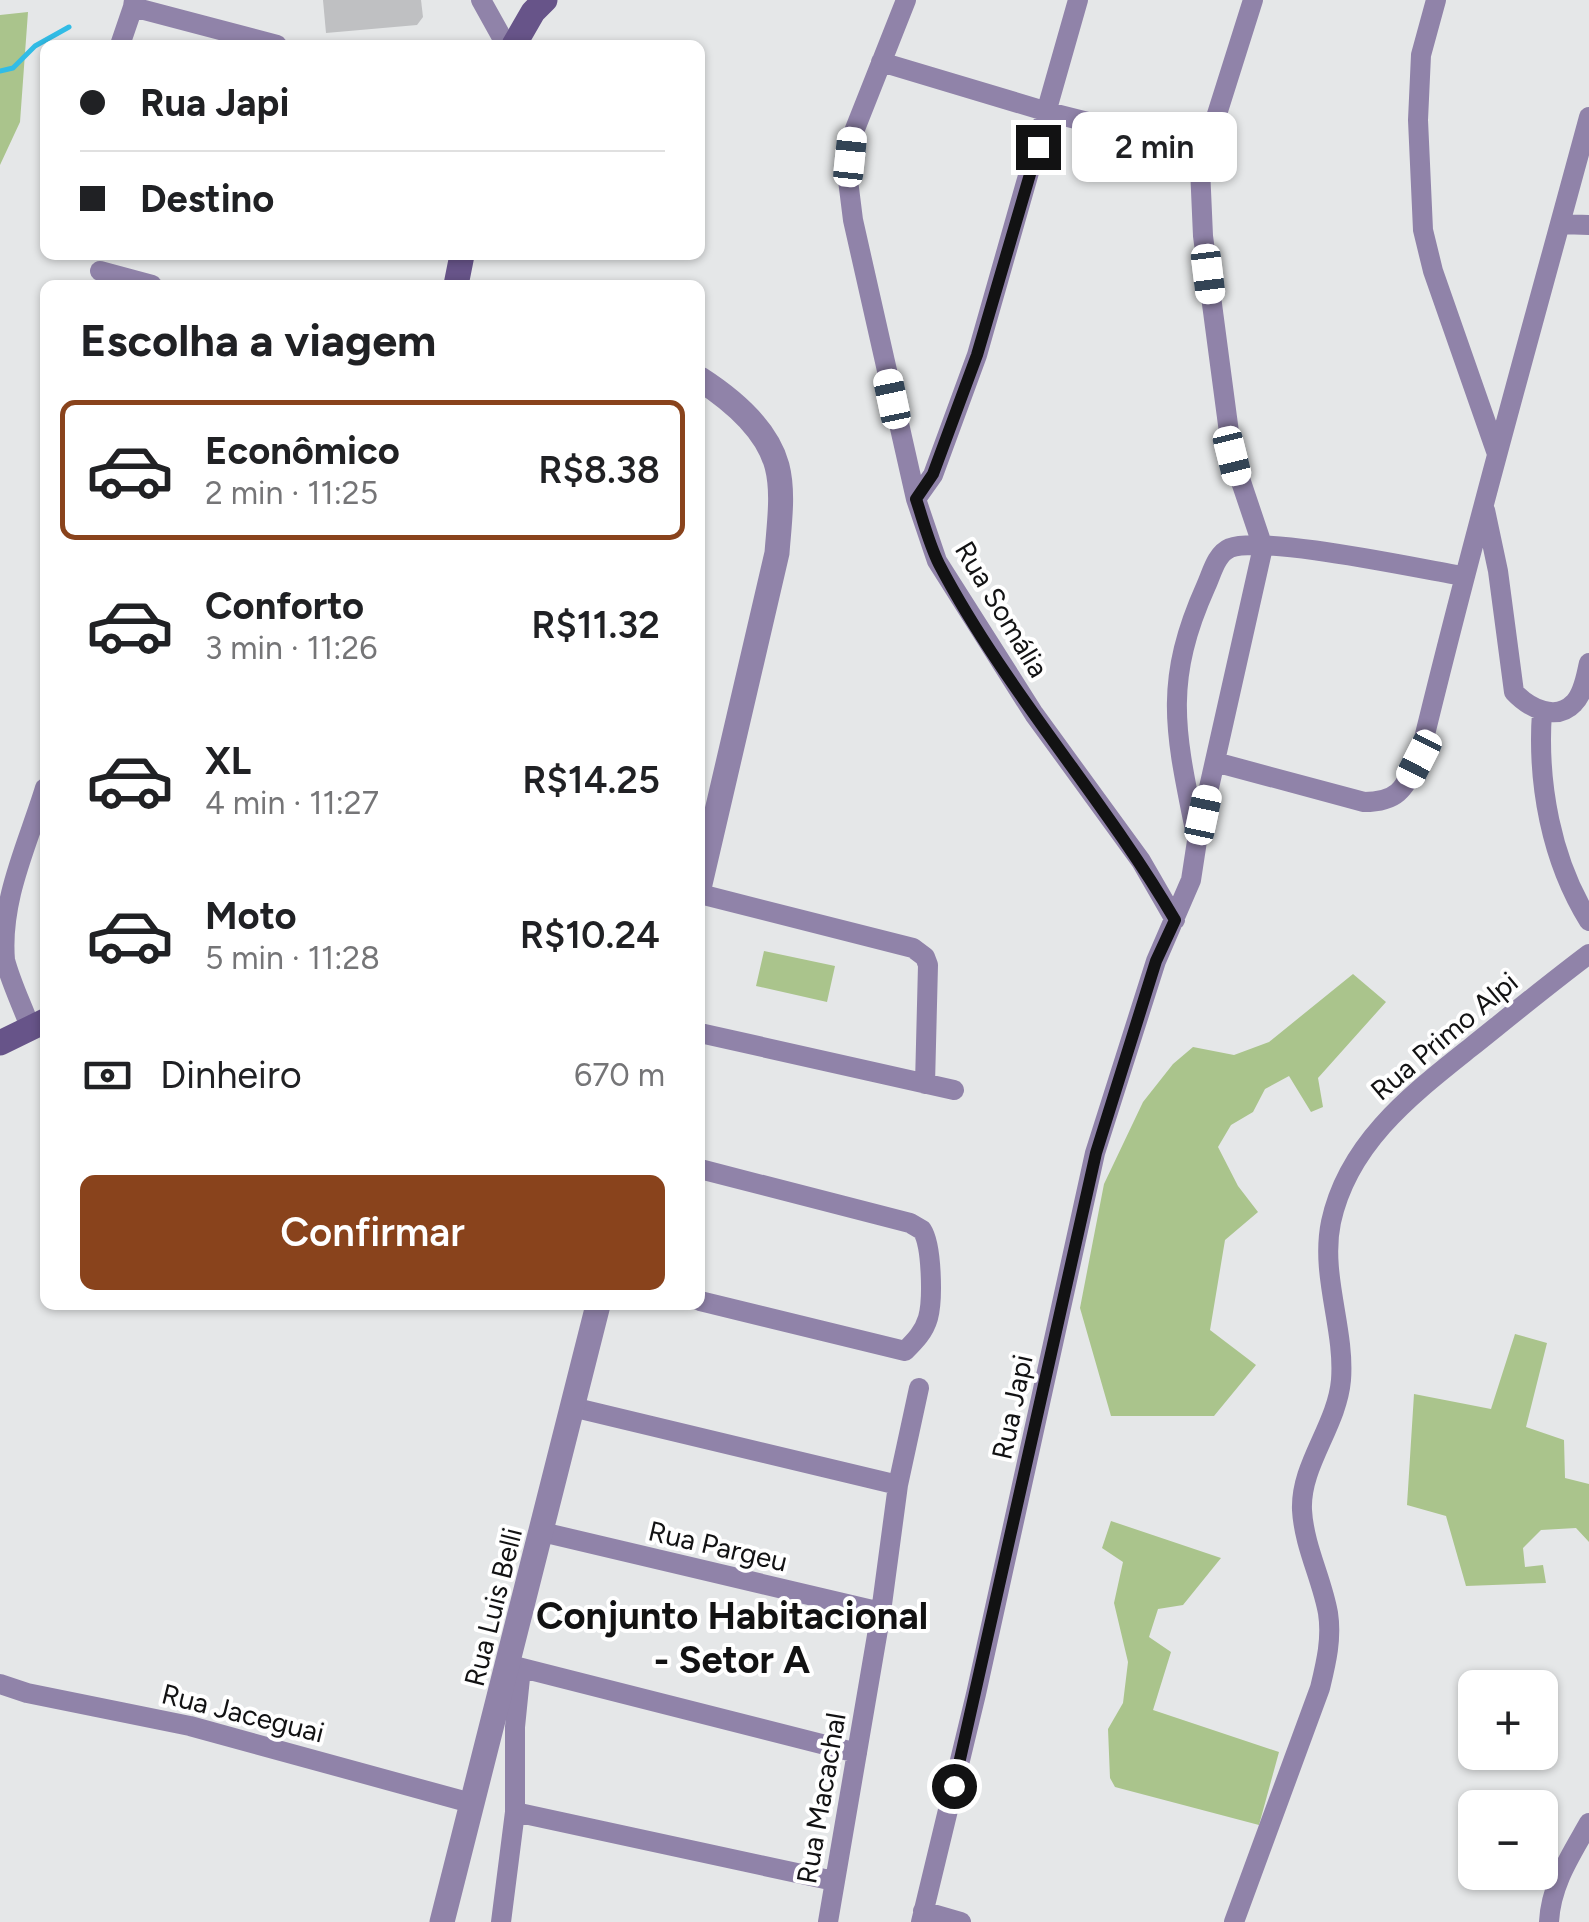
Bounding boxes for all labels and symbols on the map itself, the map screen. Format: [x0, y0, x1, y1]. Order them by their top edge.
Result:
callout: 2 min [1073, 112, 1238, 182]
route end [1016, 125, 1061, 170]
car [832, 126, 868, 188]
car [1189, 242, 1227, 306]
car [871, 367, 913, 431]
car [1210, 423, 1254, 489]
street label: Rua Somália [948, 535, 1056, 683]
car [1392, 725, 1446, 793]
car [1182, 783, 1224, 847]
street label: Rua Primo Alpi [1364, 965, 1524, 1107]
street label: Rua Japi [984, 1352, 1040, 1462]
street label: Rua Pargeu [645, 1514, 791, 1578]
street label: Rua Luis Belli [457, 1524, 529, 1690]
district label: Conjunto Habitacional - Setor A [536, 1593, 928, 1683]
street label: Rua Jaceguai [158, 1676, 328, 1750]
street label: Rua Macachal [789, 1710, 853, 1886]
route start [932, 1764, 977, 1809]

